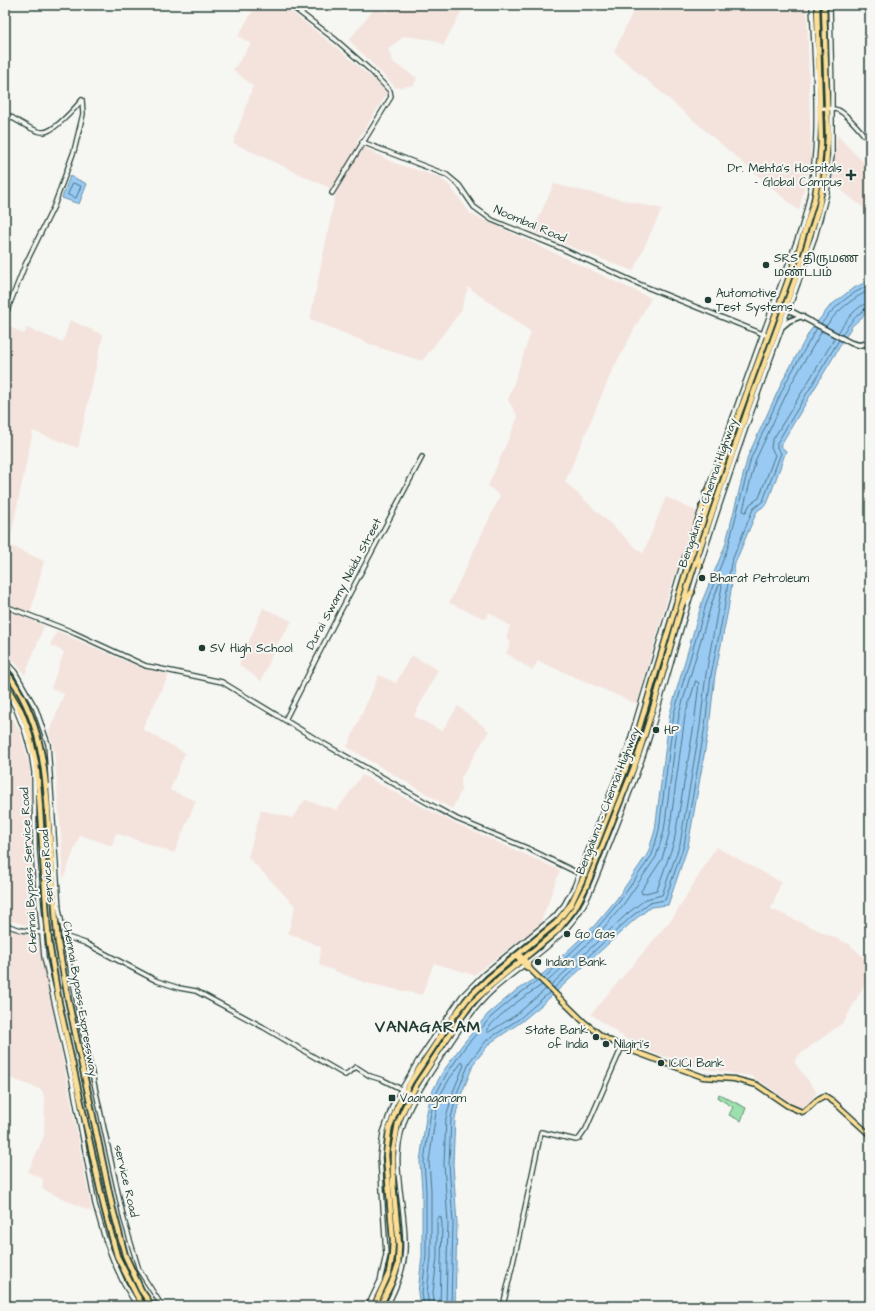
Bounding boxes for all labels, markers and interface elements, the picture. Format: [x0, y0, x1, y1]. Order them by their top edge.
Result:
place label: Dr. Mehta's Hospitals - Global Campus [728, 160, 842, 191]
marker: Dr. Mehta's Hospitals - Global Campus [845, 169, 857, 181]
street label: Noombal Road [491, 201, 569, 247]
place label: SRS திருமண மண்டபம் [774, 250, 859, 281]
marker: SRS திருமண மண்டபம் [761, 260, 771, 270]
place label: Automotive Test Systems [716, 285, 793, 317]
marker: Automotive Test Systems [703, 295, 713, 305]
street label: Bengaluru - Chennai Highway [674, 416, 743, 570]
street label: Durai Swamy Naidu Street [302, 515, 387, 653]
place label: Bharat Petroleum [710, 570, 810, 587]
marker: Bharat Petroleum [697, 573, 707, 583]
place label: SV High School [210, 640, 293, 658]
marker: SV High School [197, 643, 207, 653]
place label: HP [664, 722, 679, 739]
street label: Bengaluru - Chennai Highway [572, 724, 645, 878]
marker: HP [651, 725, 661, 735]
street label: Chennai Bypass Service Road [16, 787, 43, 953]
street label: service Road [36, 829, 58, 903]
street label: Chennai Bypass Expressway [57, 920, 102, 1079]
place label: Go Gas [575, 926, 615, 943]
marker: Go Gas [562, 929, 572, 939]
place label: Indian Bank [546, 954, 607, 971]
marker: Indian Bank [533, 957, 543, 967]
district label: VANAGARAM [374, 1016, 481, 1038]
place label: State Bank of India [525, 1022, 589, 1053]
marker: State Bank of India [591, 1032, 601, 1042]
place label: Nilgiri's [614, 1036, 650, 1054]
marker: Nilgiri's [601, 1039, 611, 1049]
place label: ICICI Bank [669, 1055, 725, 1072]
marker: ICICI Bank [656, 1058, 666, 1068]
place label: Vaanagaram [400, 1090, 467, 1108]
marker: Vaanagaram [387, 1093, 397, 1103]
street label: service Road [109, 1143, 143, 1219]

